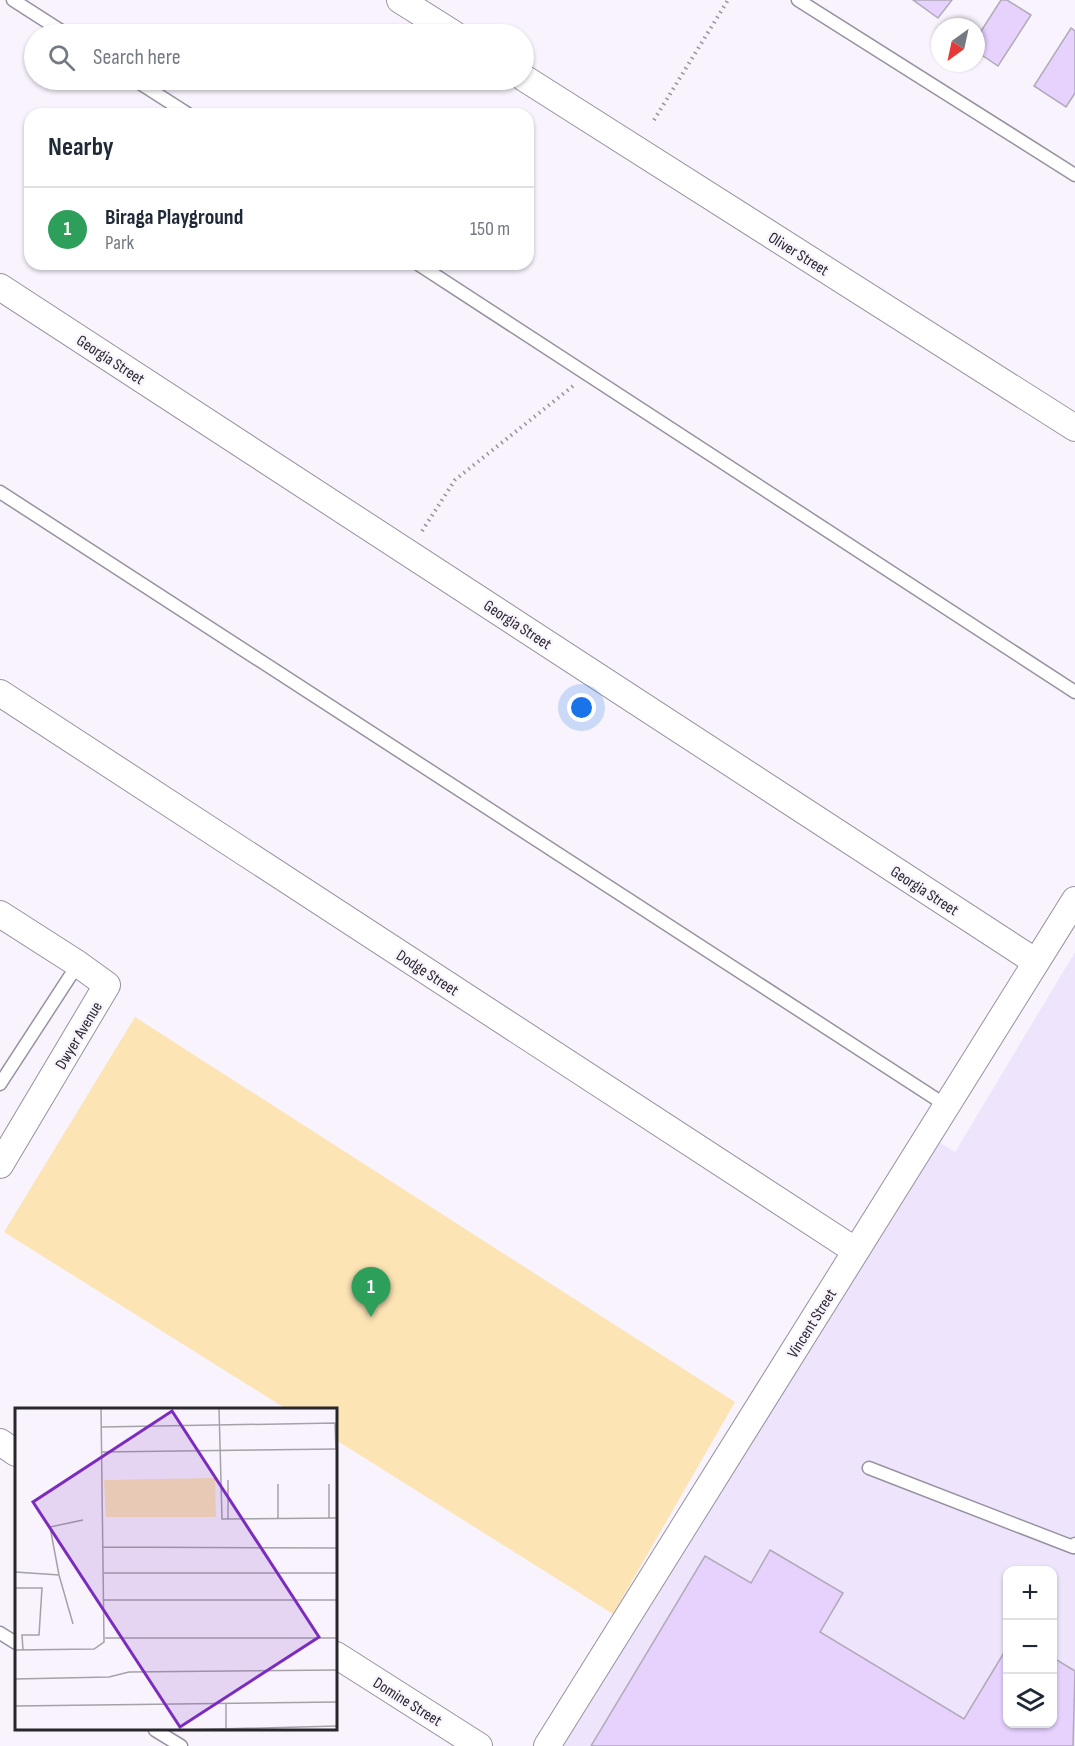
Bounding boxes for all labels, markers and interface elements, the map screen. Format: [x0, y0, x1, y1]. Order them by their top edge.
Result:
north arrow [931, 18, 985, 72]
search box [24, 24, 534, 90]
icon: search [45, 41, 78, 74]
text: Search here [93, 44, 180, 71]
text: Nearby [48, 132, 114, 163]
text: Biraga Playground [105, 204, 243, 231]
text: 1 [64, 217, 71, 241]
text: 150 m [470, 217, 510, 241]
street label: Oliver Street [765, 228, 832, 280]
text: Park [105, 231, 134, 255]
street label: Georgia Street [73, 331, 148, 389]
street label: Georgia Street [480, 596, 555, 654]
your location [567, 693, 596, 722]
street label: Georgia Street [887, 862, 962, 920]
street label: Dodge Street [393, 946, 462, 1000]
street label: Dwyer Avenue [52, 998, 107, 1073]
pin: 1 [352, 1268, 391, 1317]
street label: Vincent Street [784, 1286, 841, 1362]
inset map [15, 1408, 338, 1731]
map controls [1003, 1566, 1057, 1728]
button: + [1003, 1566, 1057, 1620]
button: − [1003, 1620, 1057, 1674]
street label: Domine Street [369, 1674, 445, 1731]
button: layers [1003, 1674, 1057, 1728]

